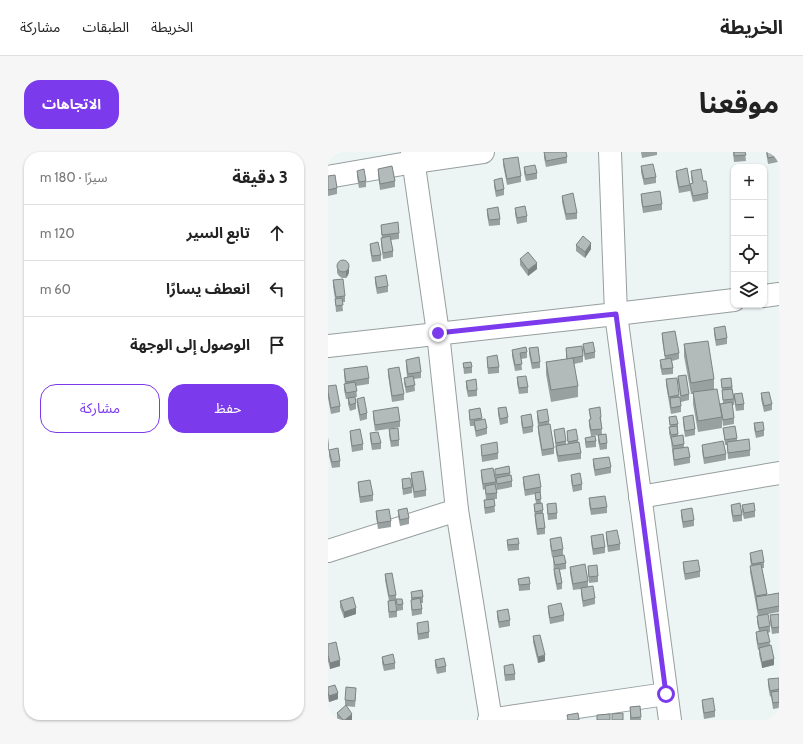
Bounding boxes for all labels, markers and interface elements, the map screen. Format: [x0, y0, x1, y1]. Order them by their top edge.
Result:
text: الخريطة [720, 16, 783, 39]
text: مشاركة [20, 18, 60, 36]
text: الطبقات [82, 18, 129, 36]
text: الخريطة [151, 18, 193, 36]
button: الاتجاهات [24, 80, 119, 129]
text: موقعنا [699, 86, 779, 120]
map controls [731, 164, 767, 308]
button: + [731, 164, 767, 200]
text: 3 دقيقة [232, 167, 288, 187]
text: سيرًا · 180 m [40, 169, 107, 185]
button: − [731, 200, 767, 236]
icon: ahead [266, 222, 288, 244]
text: تابع السير [186, 224, 250, 242]
text: 120 m [40, 225, 74, 241]
button: locate [731, 236, 767, 272]
button: layers [731, 272, 767, 308]
icon: left [266, 278, 288, 300]
text: انعطف يسارًا [166, 280, 250, 298]
text: 60 m [40, 281, 71, 297]
route end [429, 324, 447, 342]
icon: arrive [266, 334, 288, 356]
text: الوصول إلى الوجهة [130, 336, 250, 354]
button: مشاركة [40, 384, 160, 433]
button: حفظ [168, 384, 288, 433]
route start [657, 685, 675, 703]

